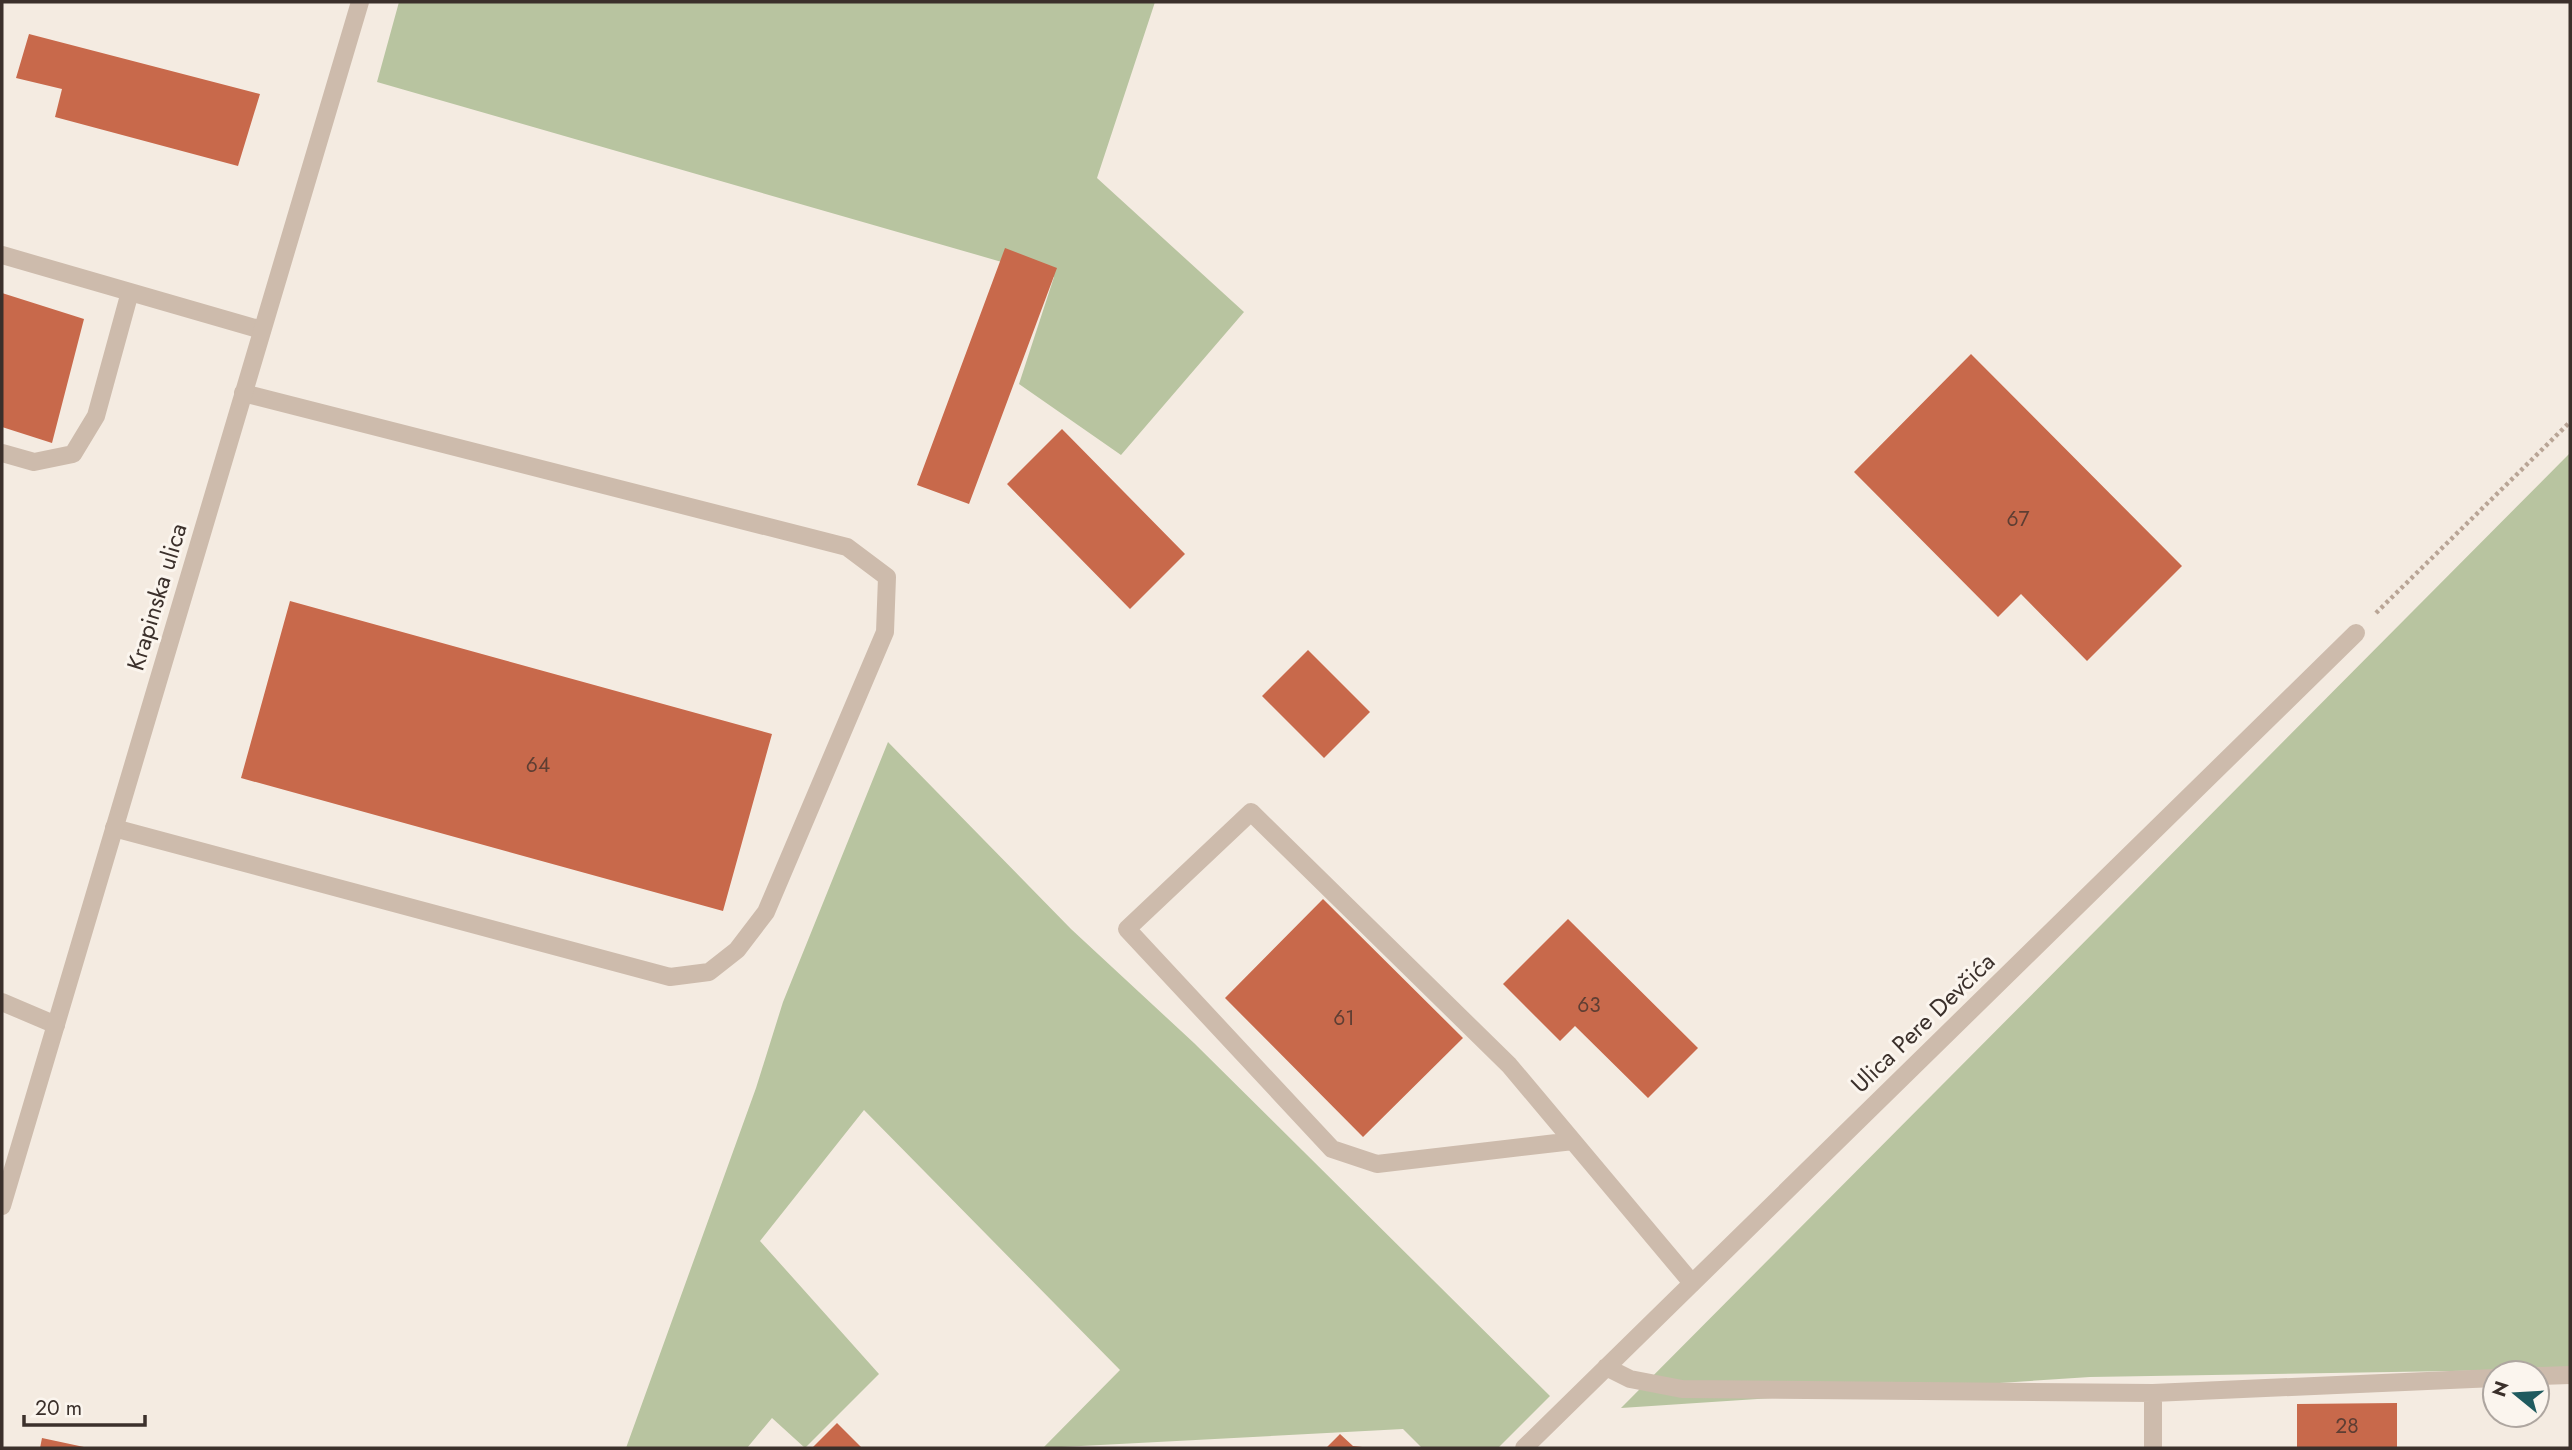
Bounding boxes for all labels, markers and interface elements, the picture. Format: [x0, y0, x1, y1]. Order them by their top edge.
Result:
house number: 67 [2006, 504, 2030, 534]
street label: Krapinska ulica [118, 519, 196, 675]
house number: 64 [526, 750, 550, 780]
street label: Ulica Pere Devčića [1843, 945, 2003, 1101]
house number: 63 [1577, 990, 1601, 1020]
house number: 61 [1333, 1003, 1355, 1033]
north arrow [2481, 1359, 2551, 1429]
text: N [2485, 1378, 2515, 1400]
scale bar [24, 1384, 145, 1428]
text: 20 m [35, 1393, 82, 1423]
house number: 28 [2335, 1411, 2359, 1441]

